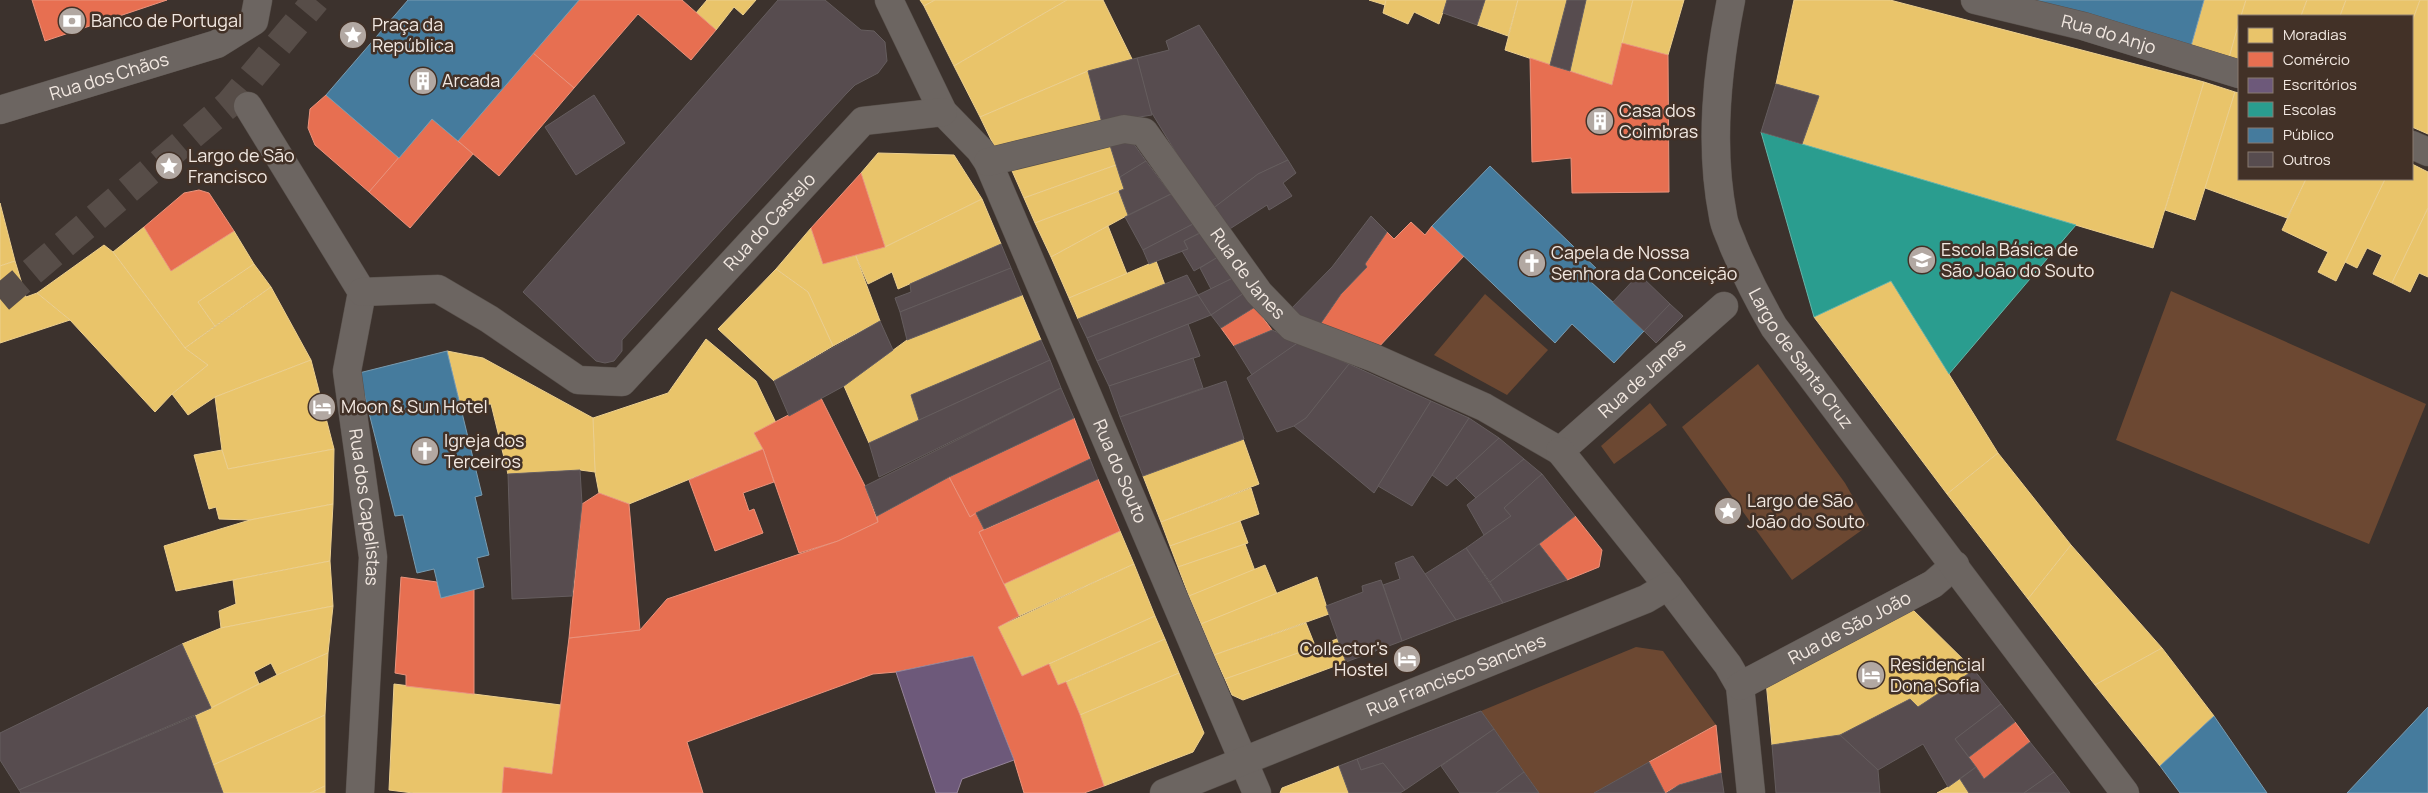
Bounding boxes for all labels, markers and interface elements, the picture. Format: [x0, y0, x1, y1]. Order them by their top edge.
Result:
bank icon: Banco de Portugal [57, 6, 87, 36]
place label: Banco de Portugal [91, 8, 242, 32]
street label: Rua do Anjo [2059, 8, 2159, 59]
place label: Praça da República [372, 12, 454, 57]
legend [2238, 15, 2413, 180]
place icon: Praça da República [338, 20, 368, 50]
text: Moradias [2283, 24, 2347, 45]
street label: Rua dos Chãos [46, 46, 171, 105]
text: Comércio [2283, 49, 2350, 70]
building icon: Arcada [408, 66, 438, 96]
place label: Arcada [442, 68, 500, 92]
text: Escritórios [2283, 74, 2357, 95]
place label: Casa dos Coimbras [1619, 98, 1698, 143]
text: Escolas [2283, 99, 2336, 120]
building icon: Casa dos Coimbras [1585, 106, 1615, 136]
text: Público [2283, 124, 2334, 145]
place label: Largo de São Francisco [188, 143, 295, 188]
text: Outros [2283, 149, 2331, 170]
place icon: Largo de São Francisco [154, 151, 184, 181]
street label: Rua do Castelo [718, 167, 820, 275]
street label: Rua de Janes [1205, 223, 1291, 324]
place label: Escola Básica de São João do Souto [1941, 237, 2094, 282]
place label: Capela de Nossa Senhora da Conceição [1551, 240, 1738, 285]
school or university icon: Escola Básica de São João do Souto [1907, 245, 1937, 275]
church icon: Capela de Nossa Senhora da Conceição [1517, 248, 1547, 278]
street label: Largo de Santa Cruz [1744, 284, 1859, 433]
street label: Rua de Janes [1593, 332, 1690, 423]
hotel icon: Moon & Sun Hotel [307, 392, 337, 422]
place label: Moon & Sun Hotel [341, 394, 488, 418]
street label: Rua do Souto [1088, 415, 1153, 526]
street label: Rua dos Capelistas [344, 427, 386, 587]
place label: Igreja dos Terceiros [444, 428, 524, 473]
church icon: Igreja dos Terceiros [410, 436, 440, 466]
place label: Largo de São João do Souto [1747, 488, 1865, 533]
place icon: Largo de São João do Souto [1713, 496, 1743, 526]
street label: Rua de São João [1784, 585, 1915, 669]
street label: Rua Francisco Sanches [1363, 628, 1549, 721]
place label: Collector's Hostel [1300, 636, 1388, 681]
hotel icon: Collector's Hostel [1392, 644, 1422, 674]
place label: Residencial Dona Sofia [1890, 652, 1985, 697]
hotel icon: Residencial Dona Sofia [1856, 660, 1886, 690]

